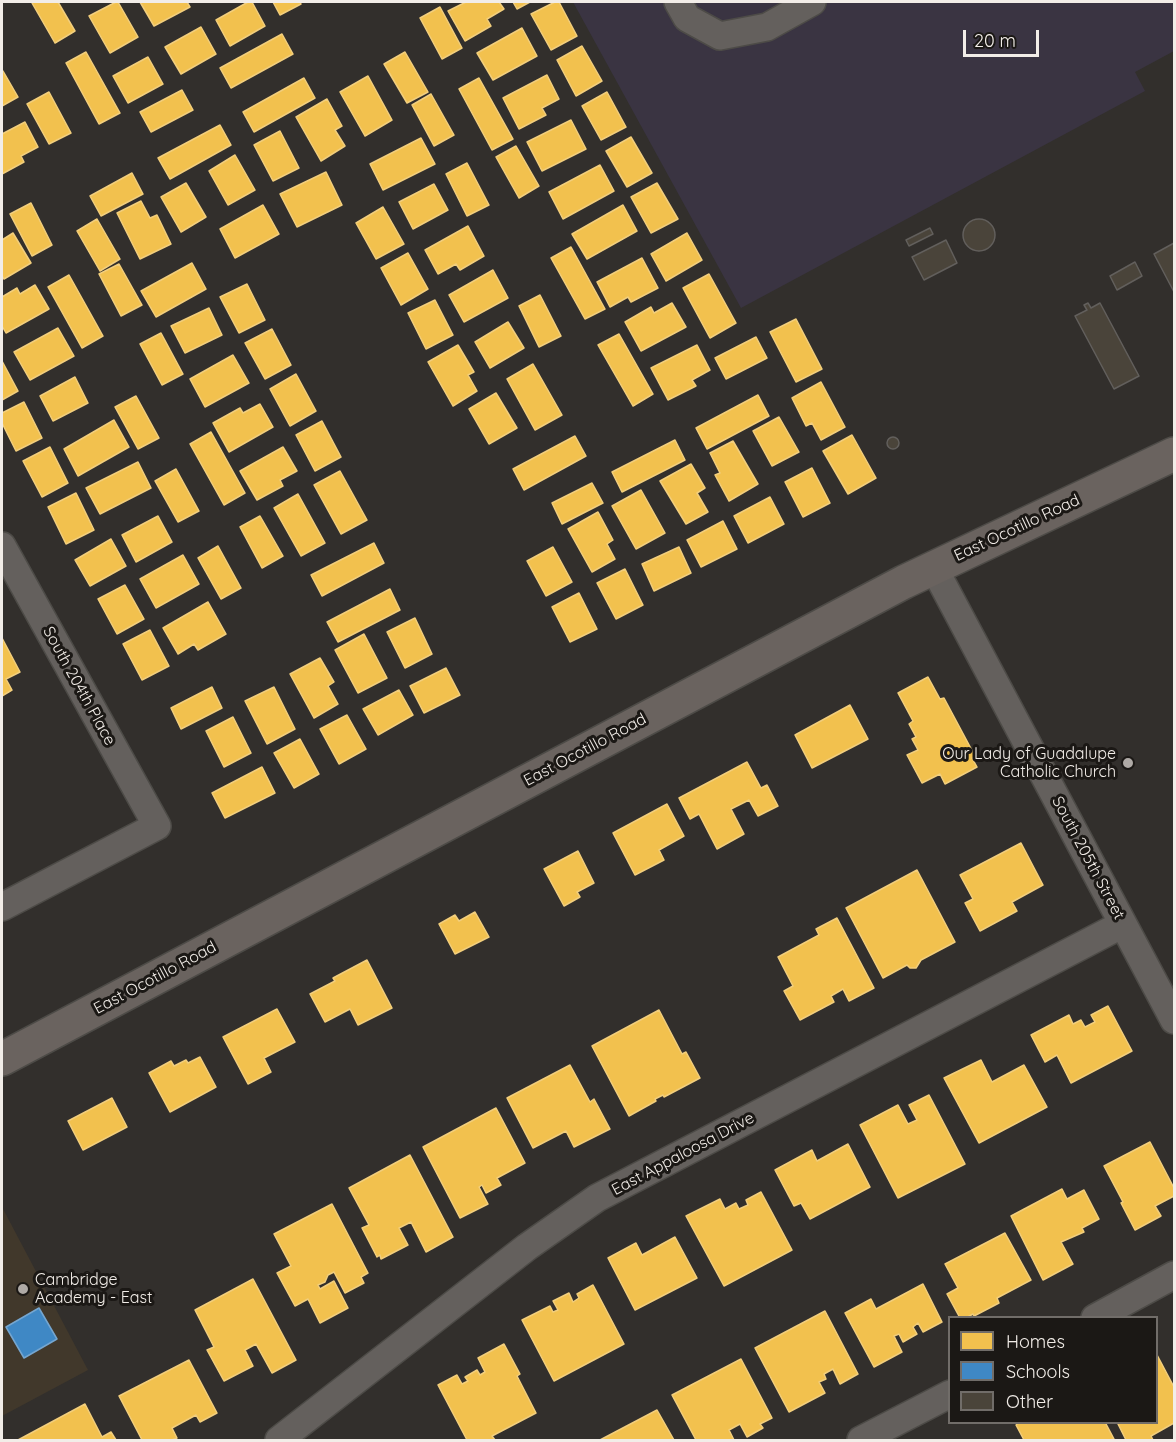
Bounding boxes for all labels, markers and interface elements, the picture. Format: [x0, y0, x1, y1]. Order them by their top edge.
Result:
scale bar [966, 18, 1042, 56]
text: 20 m [974, 29, 1016, 52]
street label: East Ocotillo Road [951, 491, 1083, 565]
street label: South 204th Place [38, 623, 120, 749]
street label: East Ocotillo Road [520, 710, 650, 790]
place label: Our Lady of Guadalupe Catholic Church [942, 744, 1116, 782]
marker: Our Lady of Guadalupe Catholic Church [1121, 756, 1135, 770]
street label: South 205th Street [1048, 793, 1128, 923]
street label: East Ocotillo Road [90, 938, 220, 1018]
street label: East Appaloosa Drive [608, 1108, 758, 1200]
place label: Cambridge Academy - East [35, 1270, 152, 1308]
marker: Cambridge Academy - East [16, 1282, 30, 1296]
legend [948, 1316, 1158, 1424]
text: Homes [1006, 1330, 1065, 1353]
text: Schools [1006, 1360, 1070, 1383]
text: Other [1006, 1390, 1053, 1413]

